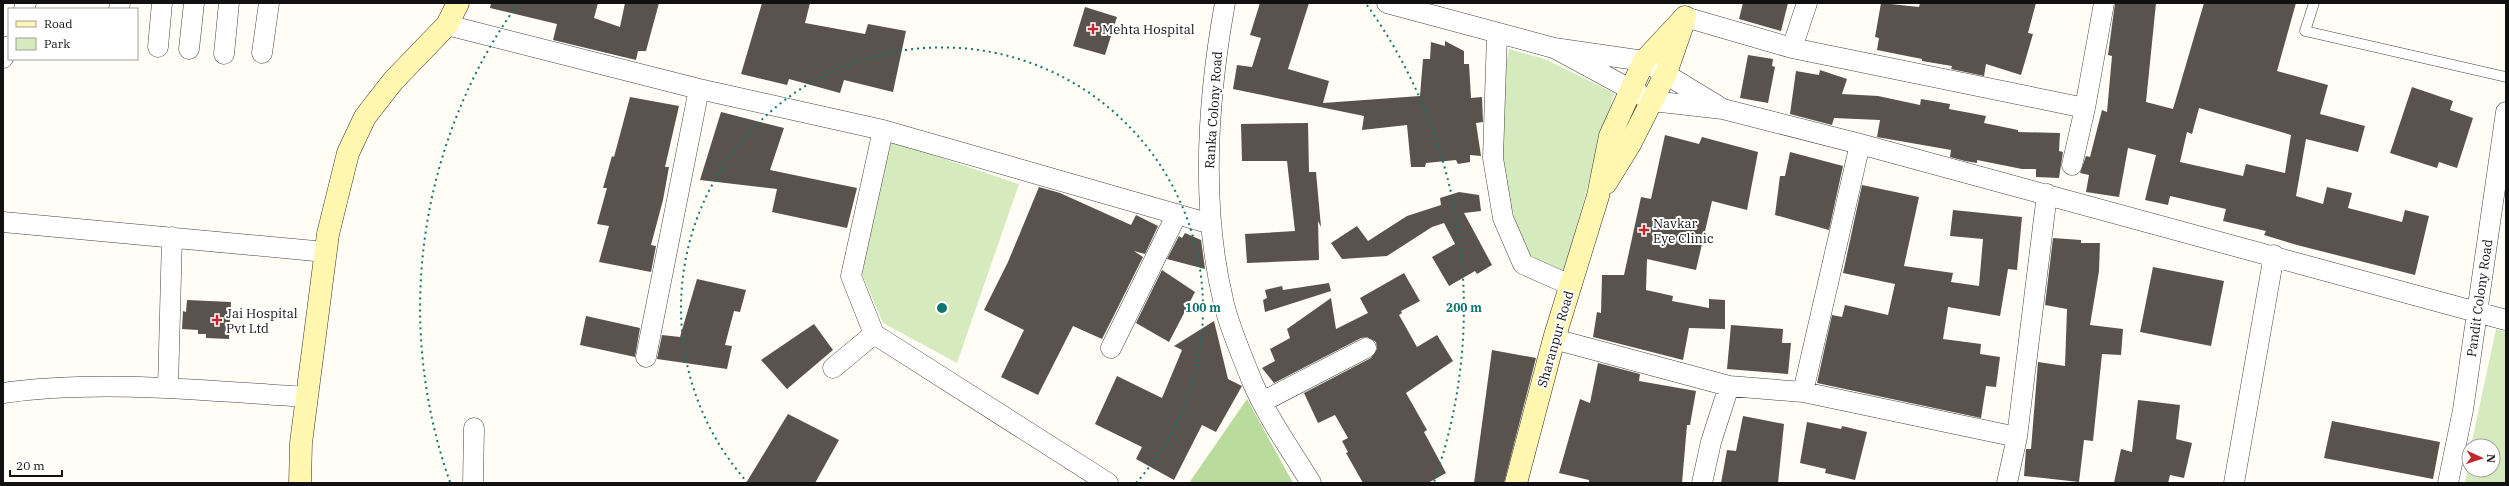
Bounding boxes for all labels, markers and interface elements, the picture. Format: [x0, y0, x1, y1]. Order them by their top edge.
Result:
legend [8, 8, 138, 60]
text: Road [44, 16, 73, 31]
place label: Mehta Hospital [1102, 21, 1195, 38]
marker: Mehta Hospital [1087, 23, 1099, 35]
text: Park [44, 36, 70, 51]
street label: Ranka Colony Road [1201, 51, 1226, 169]
place label: Navkar Eye Clinic [1653, 215, 1714, 247]
marker: Navkar Eye Clinic [1638, 224, 1650, 236]
street label: Pandit Colony Road [2463, 238, 2496, 358]
street label: Sharanpur Road [1534, 289, 1577, 389]
text: 100 m [1185, 300, 1221, 315]
text: 200 m [1446, 300, 1482, 315]
centre of rings [935, 301, 949, 315]
place label: Jai Hospital Pvt Ltd [226, 305, 298, 337]
marker: Jai Hospital Pvt Ltd [211, 314, 223, 326]
north arrow [2461, 438, 2501, 478]
scale bar [10, 452, 62, 478]
text: N [2484, 454, 2498, 464]
text: 20 m [16, 458, 45, 473]

